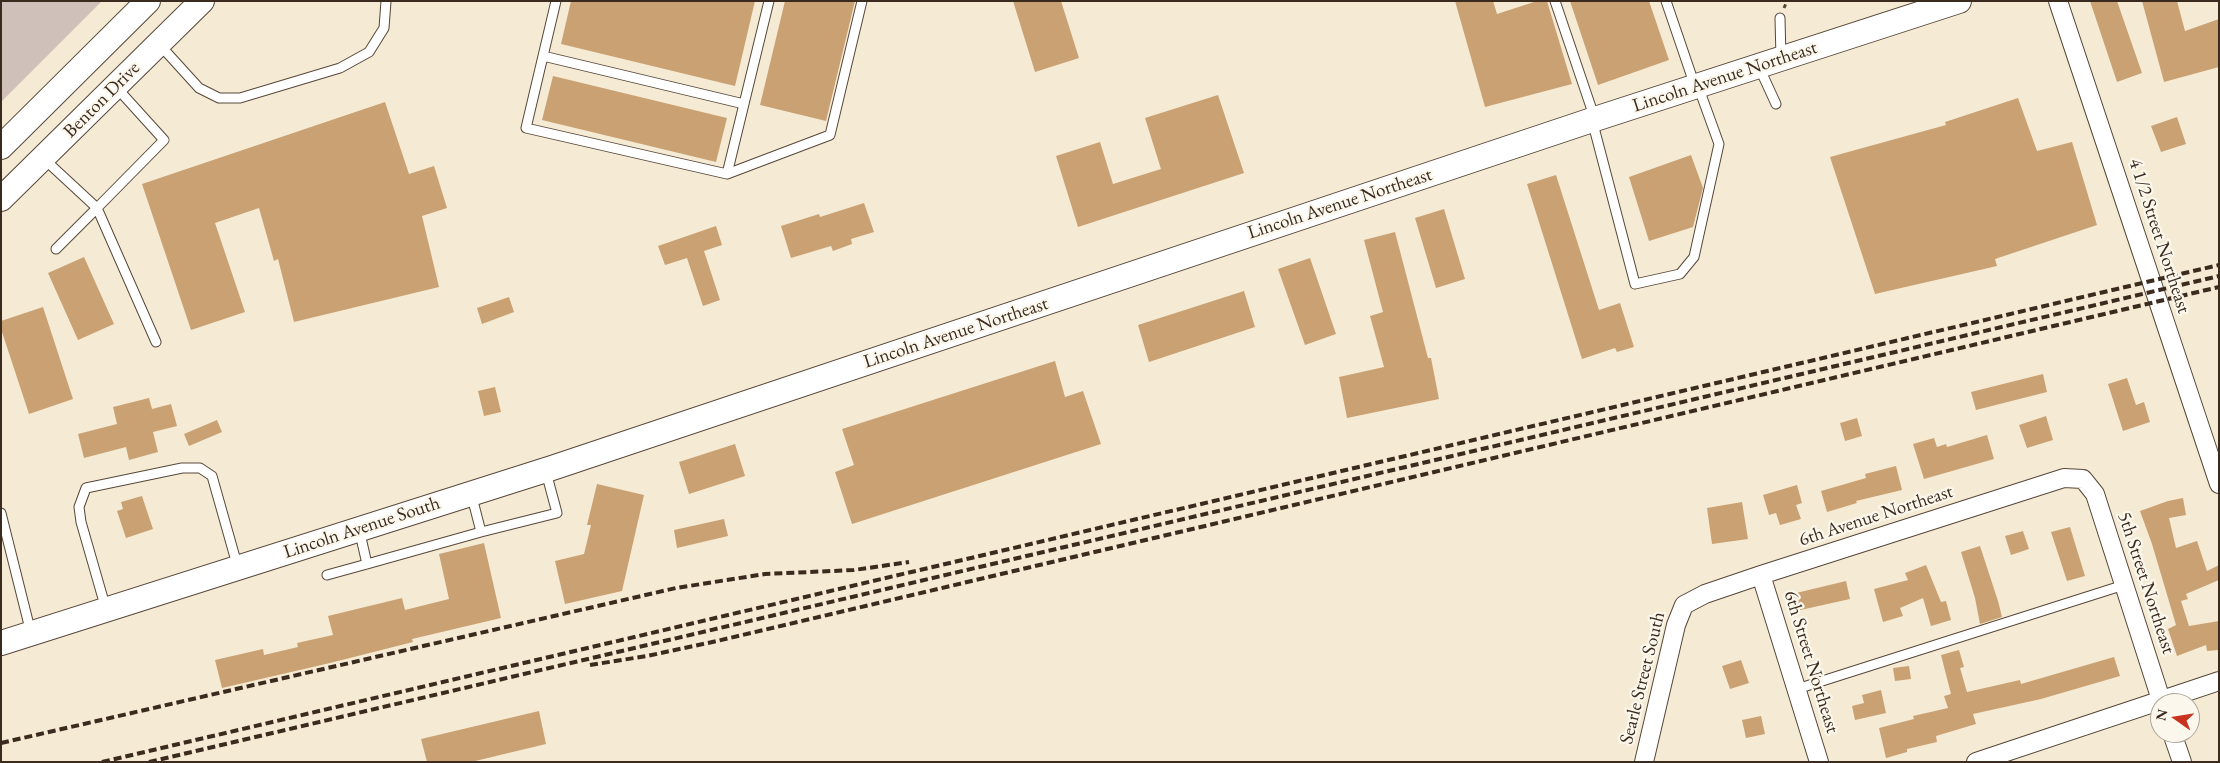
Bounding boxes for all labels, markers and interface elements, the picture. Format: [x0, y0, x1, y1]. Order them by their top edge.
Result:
street label: Lincoln Avenue Northeast [1630, 36, 1820, 118]
street label: Benton Drive [59, 57, 145, 143]
street label: 4 1/2 Street Northeast [2123, 156, 2195, 316]
street label: Lincoln Avenue Northeast [1245, 163, 1435, 245]
street label: Lincoln Avenue Northeast [861, 292, 1051, 374]
street label: 6th Avenue Northeast [1796, 480, 1956, 552]
street label: Lincoln Avenue South [281, 492, 443, 564]
street label: 5th Street Northeast [2112, 509, 2180, 657]
street label: 6th Street Northeast [1778, 588, 1844, 736]
street label: Searle Street South [1616, 610, 1670, 746]
north arrow [2150, 693, 2200, 743]
text: N [2151, 707, 2171, 722]

